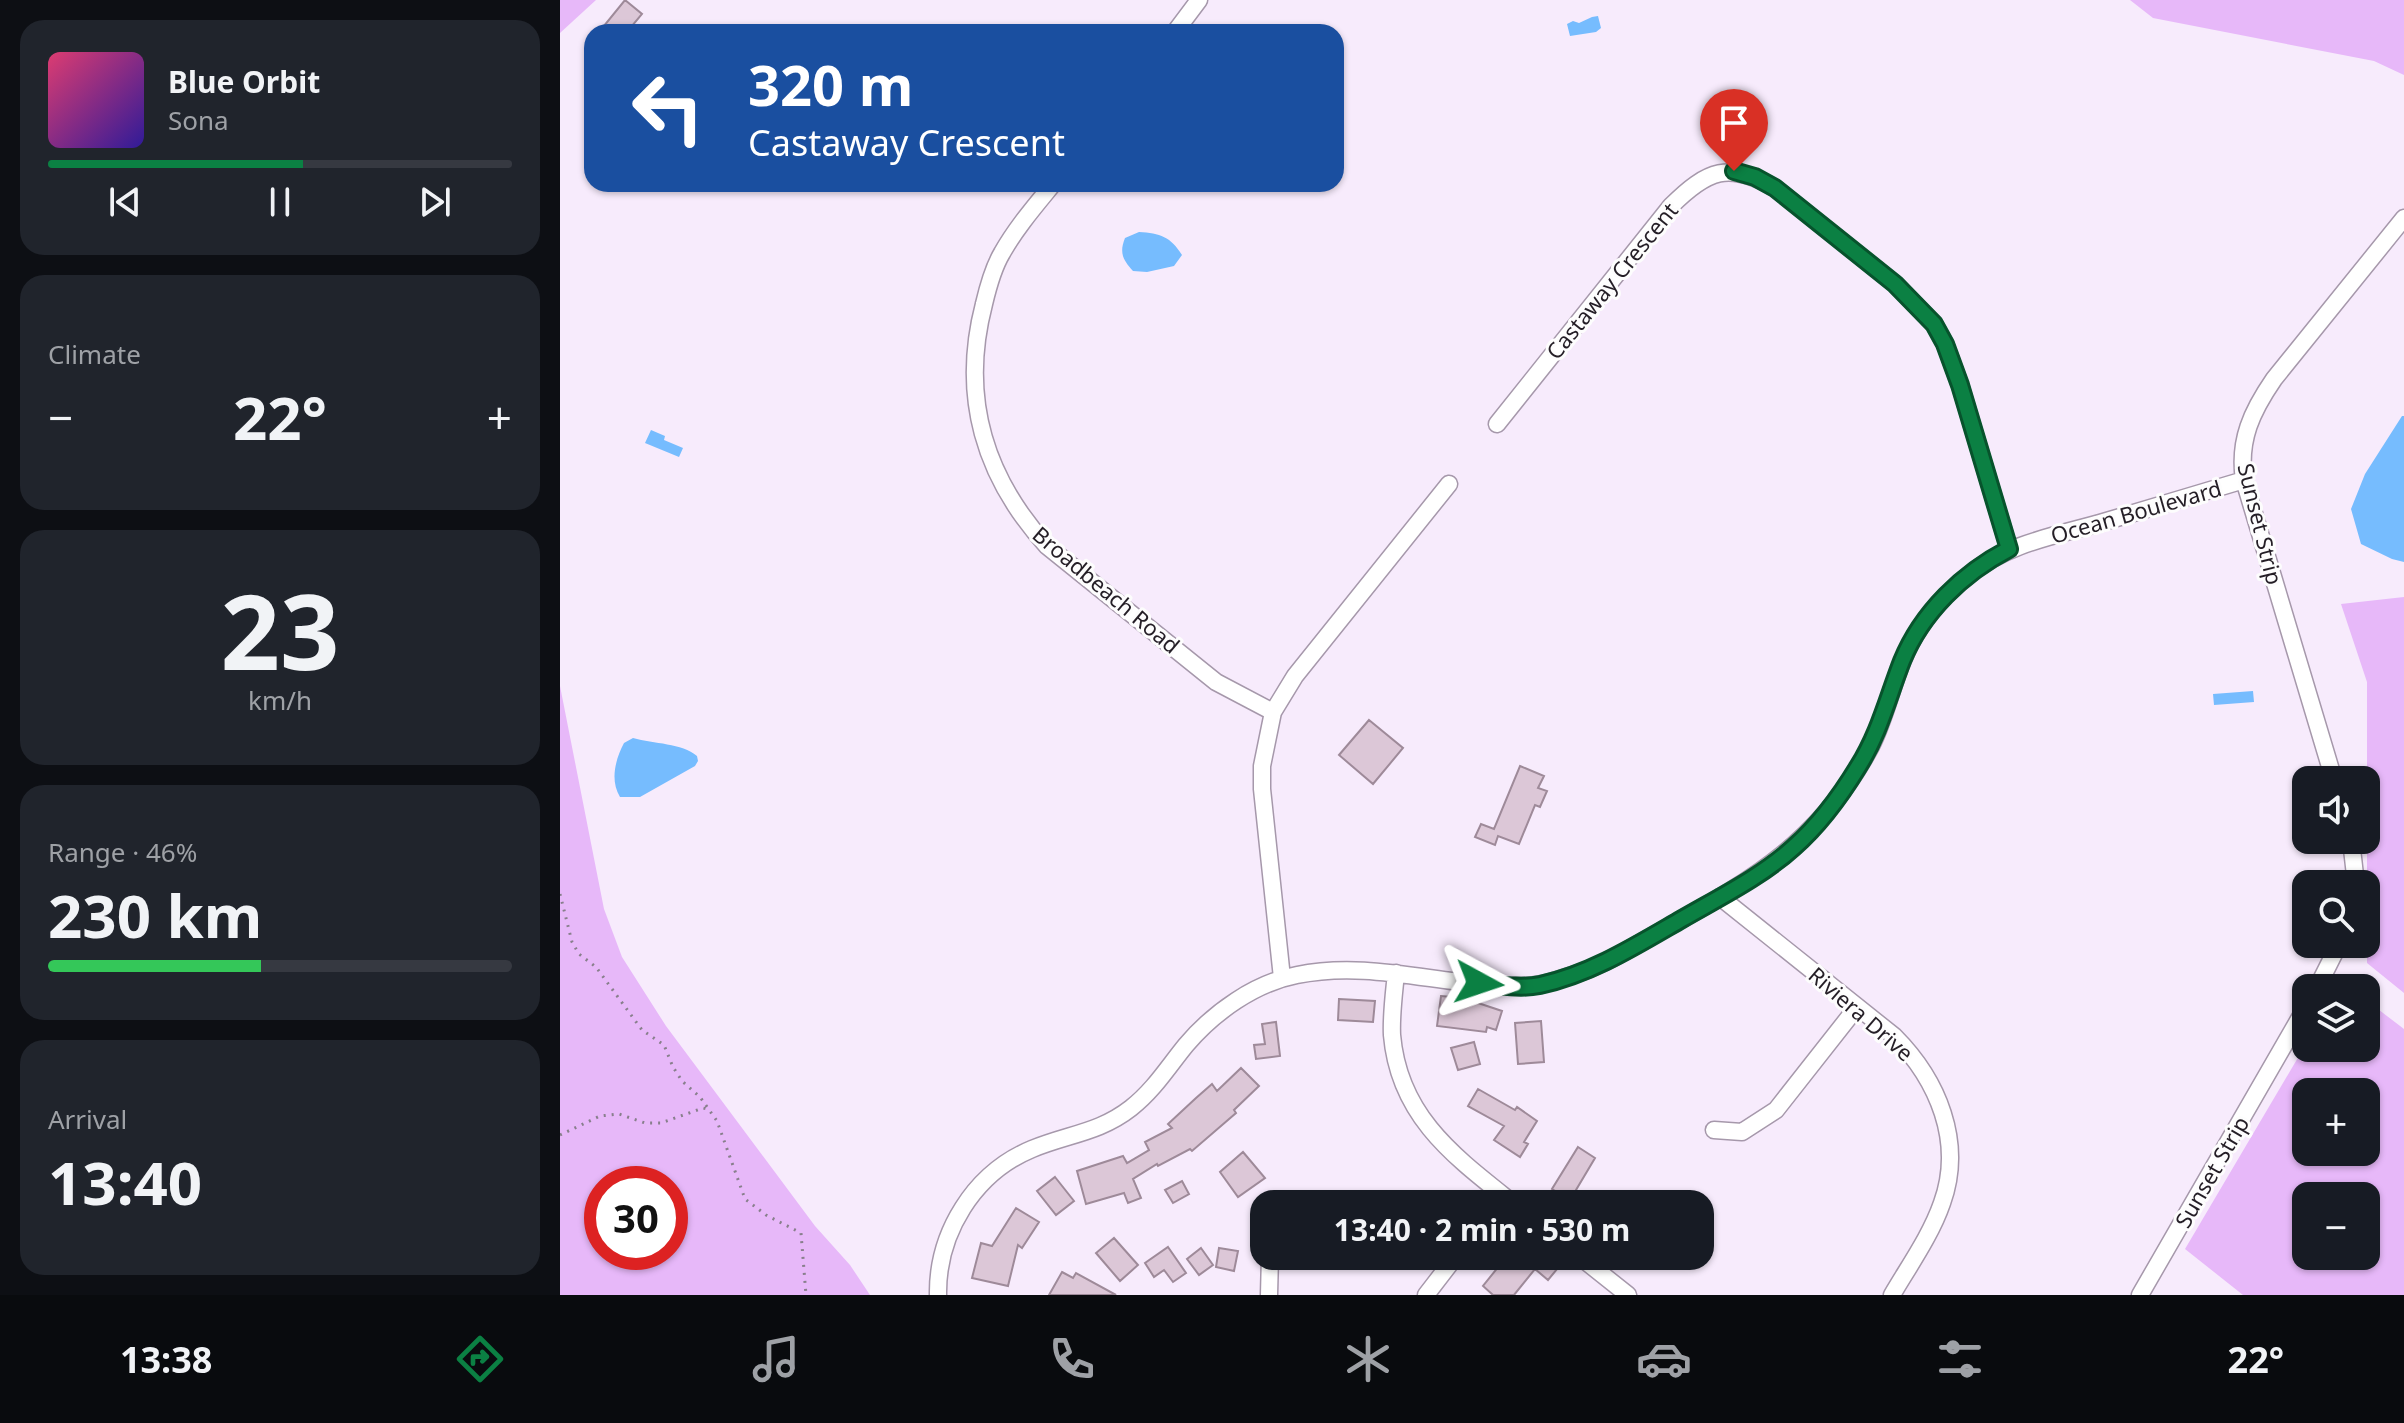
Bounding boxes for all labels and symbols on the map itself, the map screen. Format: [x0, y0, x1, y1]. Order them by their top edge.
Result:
pin [1700, 89, 1768, 171]
street label: Castaway Crescent [1539, 196, 1684, 365]
street label: Sunset Strip [2231, 460, 2291, 588]
street label: Ocean Boulevard [2047, 472, 2225, 550]
street label: Broadbeach Road [1027, 519, 1186, 660]
position arrow [1437, 941, 1521, 1025]
street label: Riviera Drive [1803, 959, 1920, 1067]
street label: Sunset Strip [2167, 1110, 2255, 1233]
speed limit sign: 30 [584, 1166, 688, 1270]

